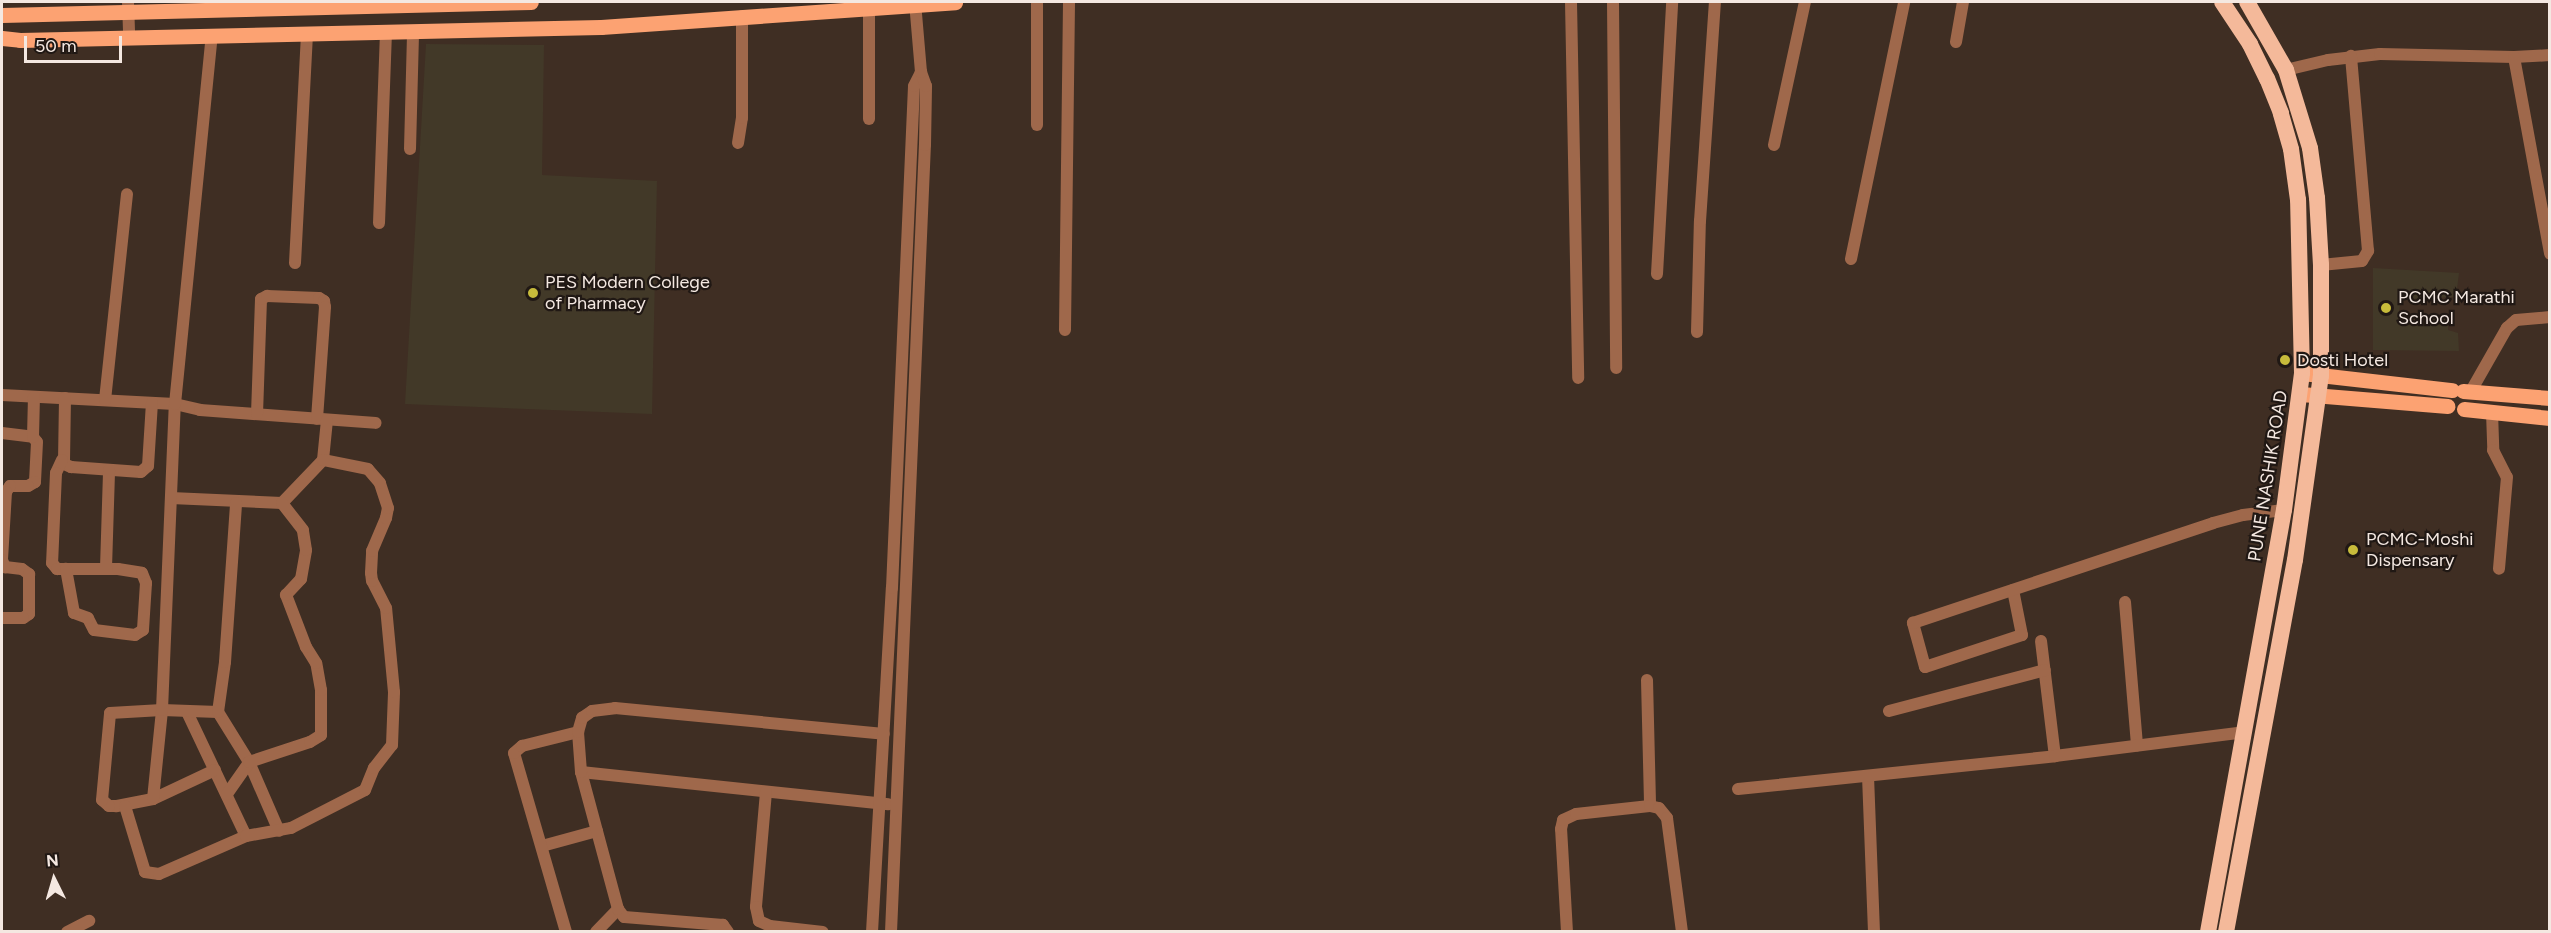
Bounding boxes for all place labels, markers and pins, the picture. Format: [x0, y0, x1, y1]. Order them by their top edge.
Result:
place label: PES Modern College of Pharmacy [545, 272, 710, 314]
marker: PES Modern College of Pharmacy [526, 286, 540, 300]
place label: PCMC Marathi School [2398, 287, 2515, 330]
marker: PCMC Marathi School [2379, 301, 2393, 315]
place label: Dosti Hotel [2297, 349, 2388, 371]
marker: Dosti Hotel [2278, 353, 2292, 367]
place label: PCMC-Moshi Dispensary [2366, 529, 2473, 572]
marker: PCMC-Moshi Dispensary [2344, 541, 2362, 559]

